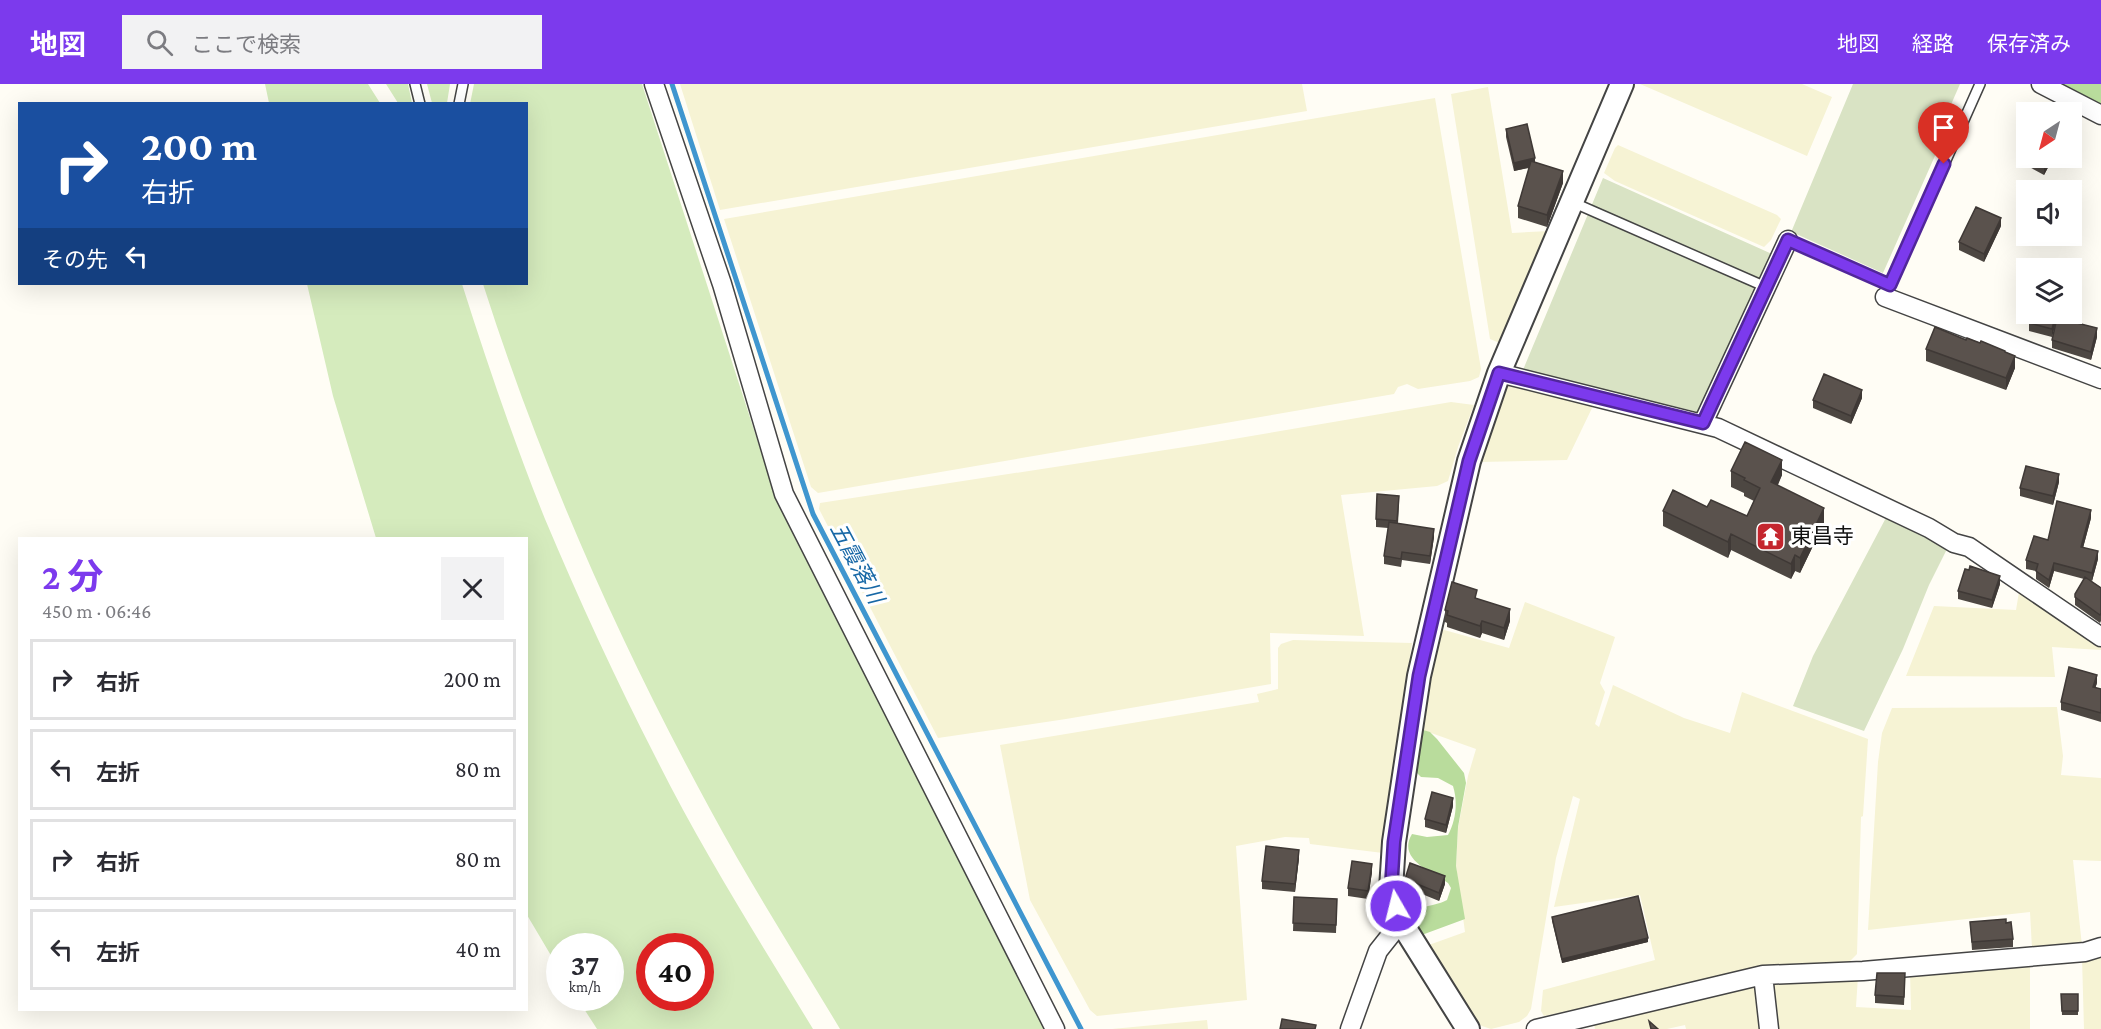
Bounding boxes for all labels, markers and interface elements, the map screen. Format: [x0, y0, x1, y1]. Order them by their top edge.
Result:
search box [122, 15, 542, 69]
icon: search [143, 26, 176, 59]
text: 地図 [30, 29, 86, 60]
text: ここで検索 [191, 32, 301, 57]
text: 地図 [1837, 32, 1879, 56]
text: 経路 [1912, 32, 1954, 56]
text: 保存済み [1987, 32, 2071, 56]
pin [1918, 102, 1969, 164]
north arrow [2016, 102, 2082, 168]
map controls [2016, 102, 2082, 324]
icon: arrive [1927, 111, 1960, 144]
text: 200 m [141, 122, 257, 169]
icon: right [42, 126, 120, 204]
text: 右折 [141, 178, 195, 208]
button: sound [2016, 180, 2082, 246]
icon: left [120, 240, 153, 273]
text: その先 [42, 247, 108, 272]
button: layers [2016, 258, 2082, 324]
water label: 五霞落川 [825, 518, 890, 609]
temple icon: 東昌寺 [1754, 520, 1786, 552]
place label: 東昌寺 [1791, 524, 1854, 548]
text: 2 分 [42, 557, 103, 597]
button: close [441, 557, 504, 620]
text: 450 m · 06:46 [42, 600, 151, 622]
icon: right [45, 663, 78, 696]
text: 200 m [444, 667, 501, 692]
text: 右折 [96, 670, 140, 695]
icon: left [45, 753, 78, 786]
text: 80 m [455, 757, 501, 782]
text: 左折 [96, 760, 140, 785]
icon: right [45, 843, 78, 876]
text: 80 m [455, 847, 501, 872]
text: 右折 [96, 850, 140, 875]
position arrow [1364, 874, 1428, 938]
icon: left [45, 933, 78, 966]
speed limit sign: 40 [636, 933, 714, 1011]
text: 40 m [456, 937, 501, 962]
text: 左折 [96, 940, 140, 965]
text: 37 [571, 948, 599, 981]
text: km/h [569, 979, 601, 995]

